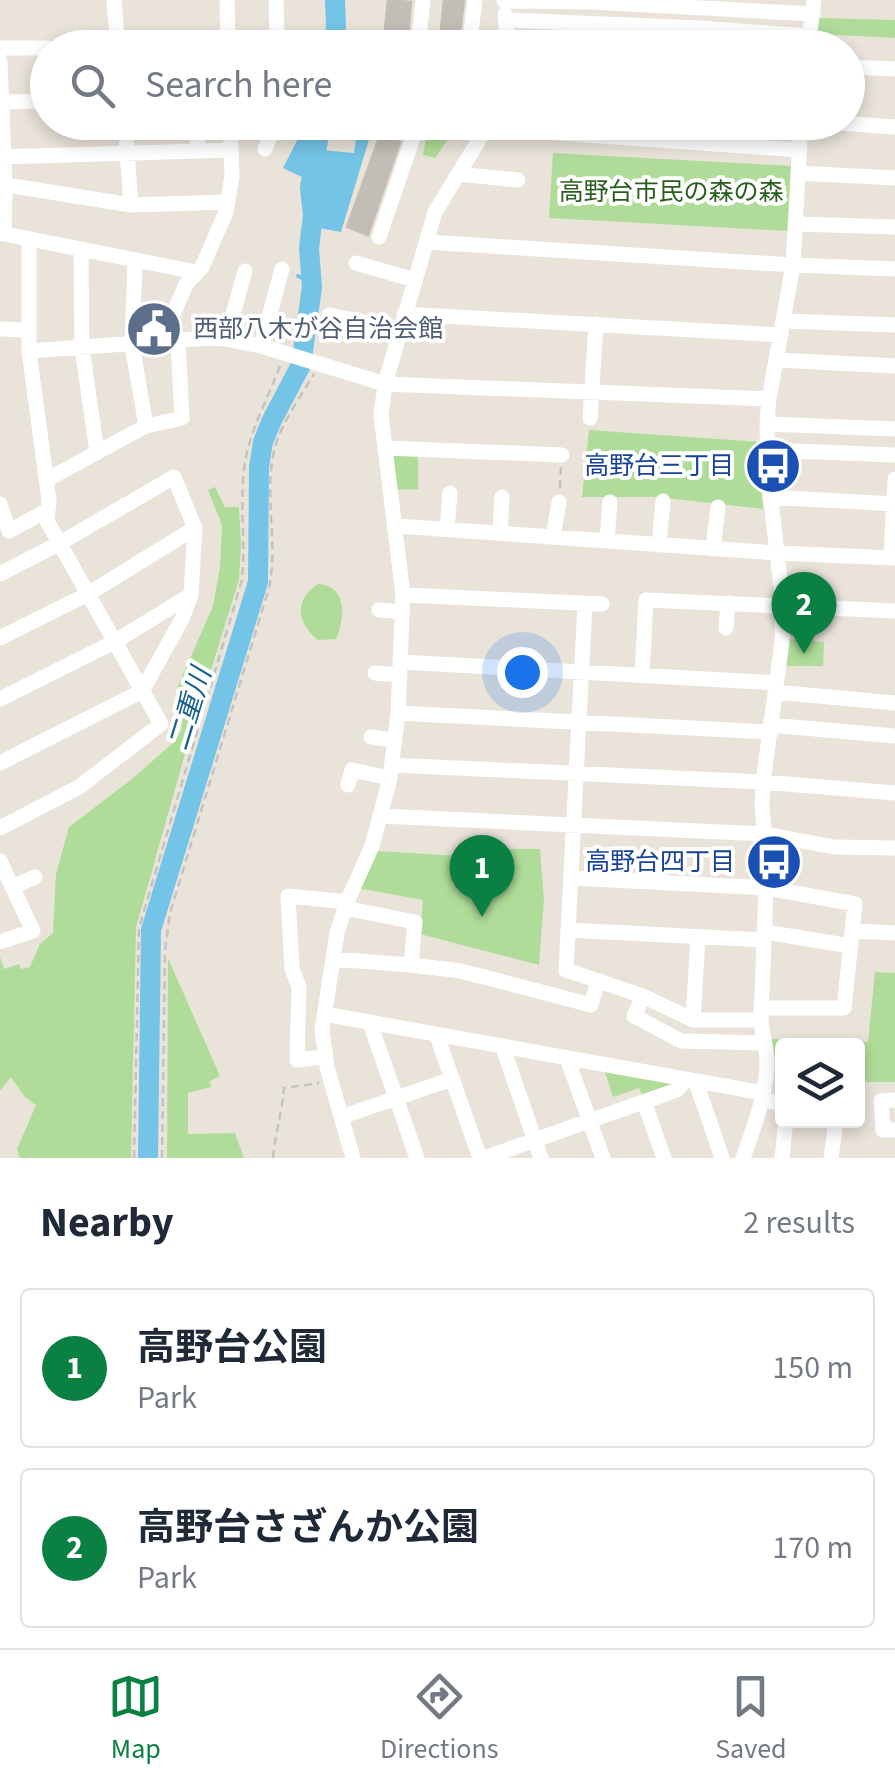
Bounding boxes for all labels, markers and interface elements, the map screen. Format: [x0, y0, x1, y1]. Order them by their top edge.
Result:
search box [30, 30, 865, 140]
icon: search [65, 58, 120, 113]
text: Search here [145, 58, 332, 112]
park label: 高野台市民の森の森 [558, 174, 784, 210]
public building icon: 西部八木が谷自治会館 [124, 299, 184, 359]
place label: 西部八木が谷自治会館 [193, 311, 443, 347]
bus stop icon: 高野台三丁目 [743, 436, 803, 496]
place label: 高野台三丁目 [584, 448, 734, 484]
pin: 2 [772, 572, 836, 654]
your location [497, 647, 548, 698]
water label: 二重川 [159, 660, 222, 755]
bus stop icon: 高野台四丁目 [744, 832, 804, 892]
pin: 1 [450, 834, 514, 917]
place label: 高野台四丁目 [585, 844, 735, 880]
map controls [775, 1038, 865, 1128]
button: layers [775, 1038, 865, 1128]
text: Nearby [40, 1193, 174, 1253]
text: 2 results [743, 1200, 855, 1246]
text: 高野台公園 [137, 1321, 327, 1375]
text: 1 [66, 1345, 83, 1391]
text: 150 m [772, 1345, 853, 1391]
text: Park [137, 1375, 197, 1421]
text: 高野台さざんか公園 [137, 1501, 479, 1555]
text: 2 [66, 1525, 83, 1571]
text: 170 m [772, 1525, 853, 1571]
text: Park [137, 1555, 197, 1601]
tab: Map [108, 1669, 163, 1769]
tab: Directions [380, 1669, 499, 1769]
tab: Saved [715, 1669, 787, 1769]

